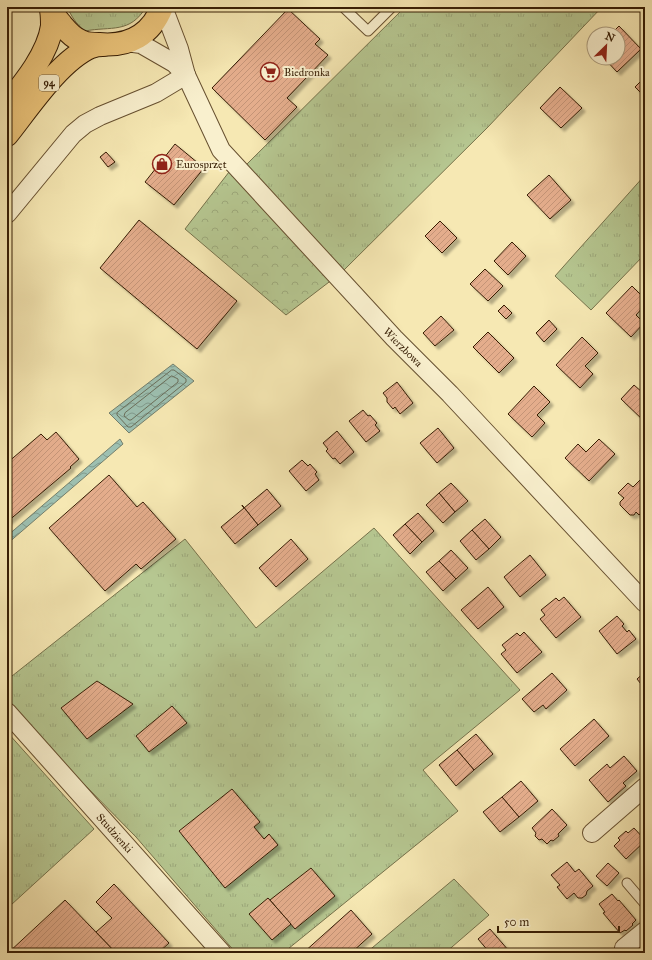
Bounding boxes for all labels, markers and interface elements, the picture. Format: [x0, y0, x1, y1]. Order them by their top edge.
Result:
north arrow [586, 26, 626, 66]
text: N [603, 29, 617, 45]
supermarket icon: Biedronka [259, 61, 281, 83]
place label: Biedronka [284, 66, 330, 79]
road number: 94 [39, 75, 59, 91]
shop icon: Eurosprzęt [151, 153, 173, 175]
place label: Eurosprzęt [176, 158, 227, 171]
street label: Wierzbowa [381, 325, 426, 370]
street label: Studzienki [94, 811, 136, 855]
scale bar [498, 908, 619, 934]
text: 50 m [504, 915, 529, 929]

